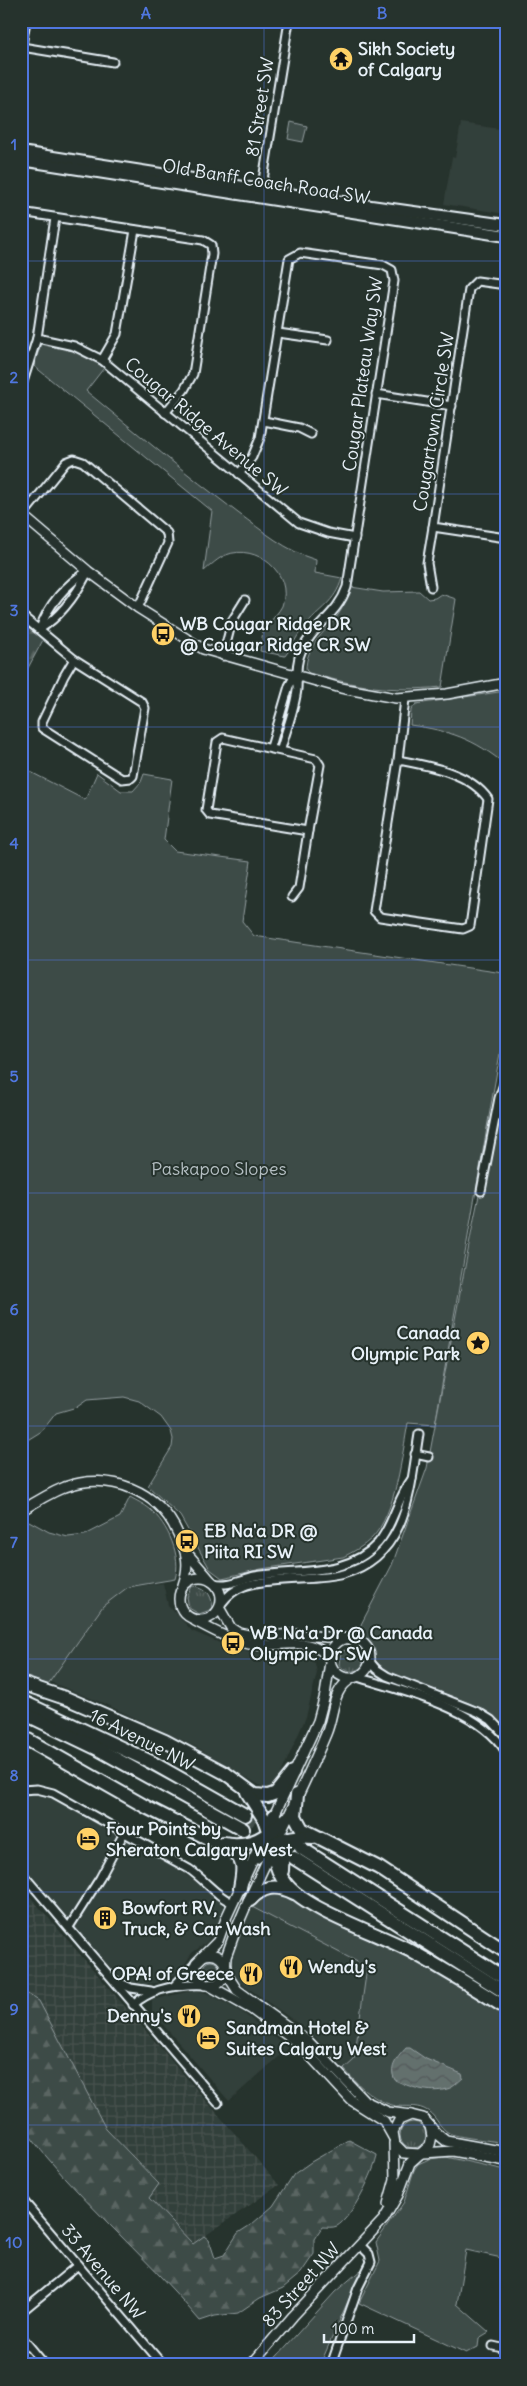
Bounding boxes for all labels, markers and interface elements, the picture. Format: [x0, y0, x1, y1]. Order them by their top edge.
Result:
text: A [141, 3, 151, 23]
text: B [377, 3, 388, 23]
place label: Sikh Society of Calgary [358, 37, 455, 81]
temple icon: Sikh Society of Calgary [328, 46, 354, 72]
street label: 81 Street SW [240, 55, 279, 158]
text: 1 [11, 134, 17, 154]
street label: Old Banff Coach Road SW [161, 154, 372, 209]
street label: Cougar Plateau Way SW [337, 275, 388, 473]
street label: Cougartown Circle SW [408, 330, 459, 513]
street label: Cougar Ridge Avenue SW [120, 352, 292, 501]
text: 2 [10, 367, 19, 387]
text: 3 [9, 600, 19, 620]
place label: WB Cougar Ridge DR @ Cougar Ridge CR SW [180, 612, 371, 656]
bus stop icon: WB Cougar Ridge DR @ Cougar Ridge CR SW [150, 621, 176, 647]
text: 4 [9, 833, 19, 853]
text: 5 [9, 1066, 19, 1086]
park label: Paskapoo Slopes [151, 1157, 287, 1180]
text: 6 [9, 1299, 19, 1319]
place label: Canada Olympic Park [351, 1321, 460, 1365]
place icon: Canada Olympic Park [465, 1330, 491, 1356]
place label: EB Na'a DR @ Piita RI SW [204, 1519, 317, 1563]
bus stop icon: EB Na'a DR @ Piita RI SW [174, 1528, 200, 1554]
text: 7 [10, 1532, 18, 1552]
place label: WB Na'a Dr @ Canada Olympic Dr SW [250, 1621, 433, 1665]
bus stop icon: WB Na'a Dr @ Canada Olympic Dr SW [220, 1630, 246, 1656]
street label: 16 Avenue NW [86, 1703, 199, 1776]
text: 8 [9, 1765, 19, 1785]
place label: Four Points by Sheraton Calgary West [106, 1817, 293, 1861]
hotel icon: Four Points by Sheraton Calgary West [75, 1826, 101, 1852]
place label: Bowfort RV, Truck, & Car Wash [122, 1896, 271, 1940]
building icon: Bowfort RV, Truck, & Car Wash [92, 1905, 118, 1931]
restaurant icon: Wendy's [278, 1954, 304, 1980]
place label: Wendy's [308, 1955, 376, 1978]
restaurant icon: OPA! of Greece [238, 1961, 264, 1987]
place label: OPA! of Greece [112, 1962, 234, 1985]
text: 9 [9, 1999, 19, 2019]
restaurant icon: Denny's [176, 2003, 202, 2029]
place label: Denny's [107, 2004, 172, 2027]
place label: Sandman Hotel & Suites Calgary West [226, 2016, 387, 2060]
hotel icon: Sandman Hotel & Suites Calgary West [195, 2025, 221, 2051]
street label: 33 Avenue NW [57, 2219, 150, 2324]
text: 10 [6, 2232, 22, 2252]
street label: 83 Street NW [257, 2238, 345, 2332]
scale bar [324, 2311, 414, 2343]
text: 100 m [332, 2319, 374, 2338]

